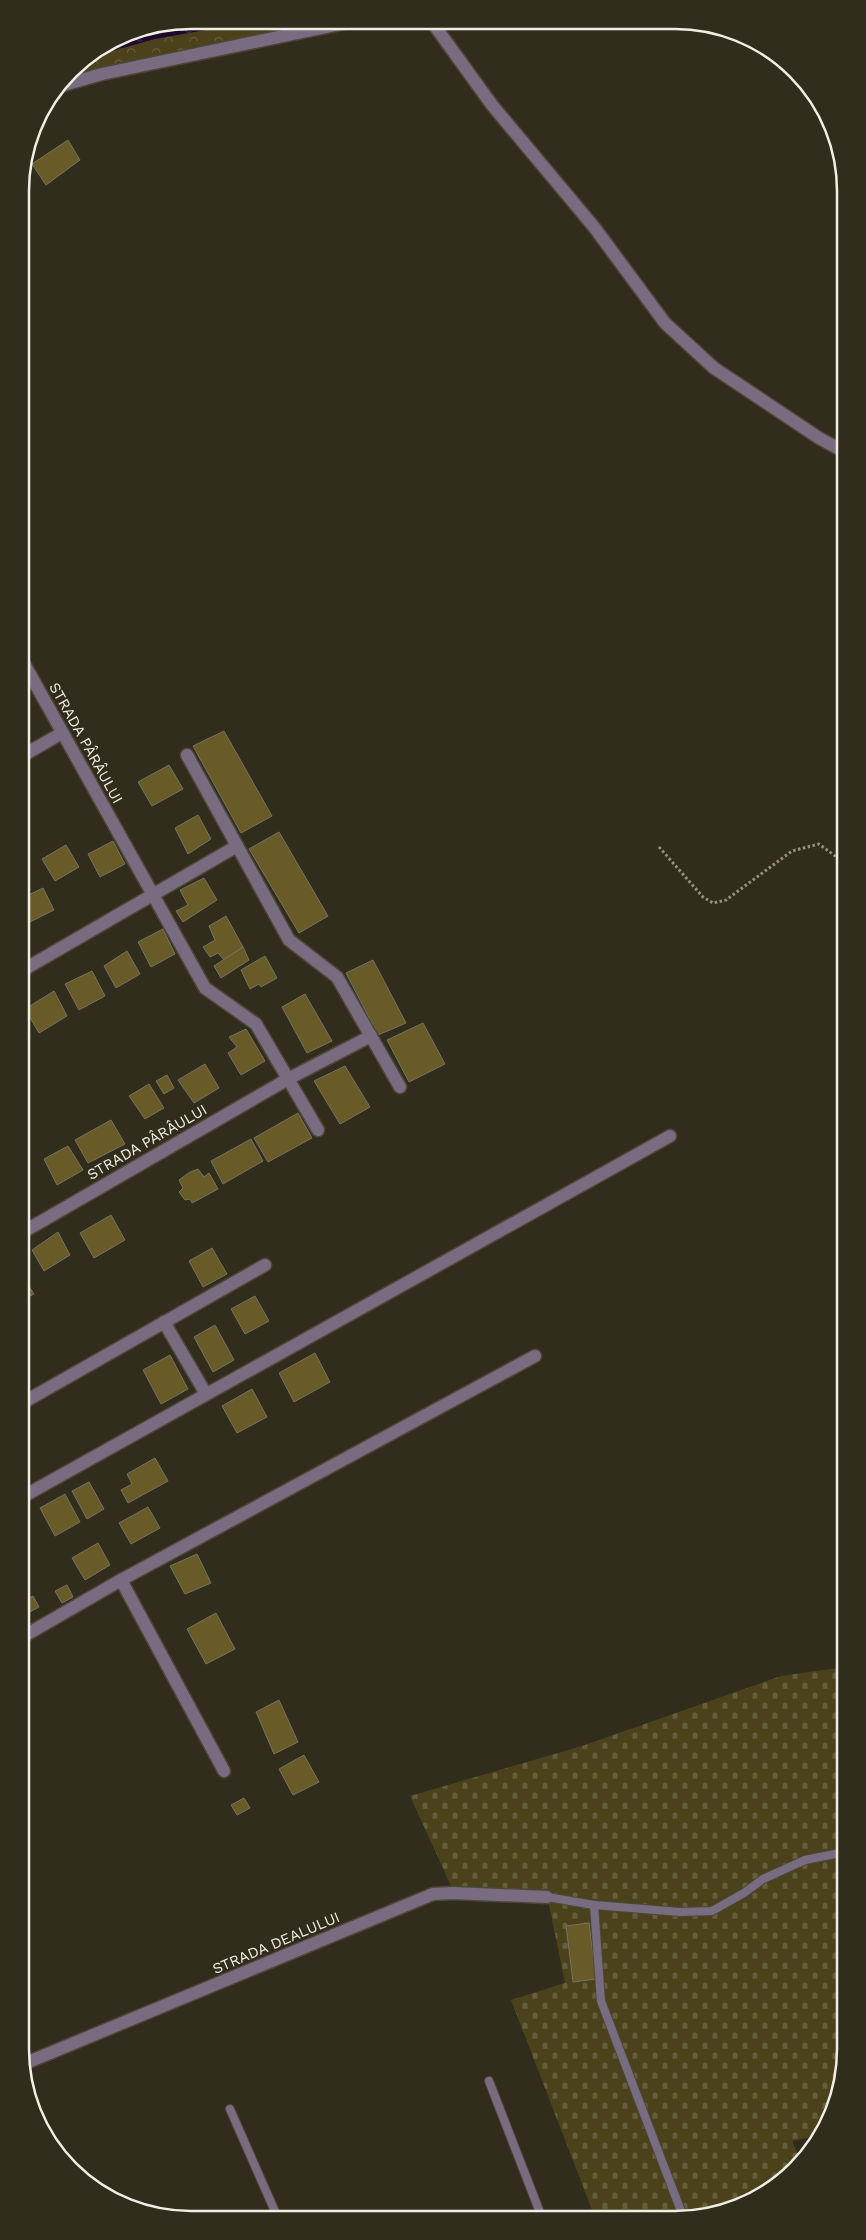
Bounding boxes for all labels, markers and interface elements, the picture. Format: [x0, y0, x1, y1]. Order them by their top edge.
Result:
street label: STRADA PÂRÂULUI [45, 679, 127, 807]
street label: STRADA PÂRÂULUI [84, 1100, 210, 1184]
street label: STRADA DEALULUI [210, 1908, 342, 1978]

